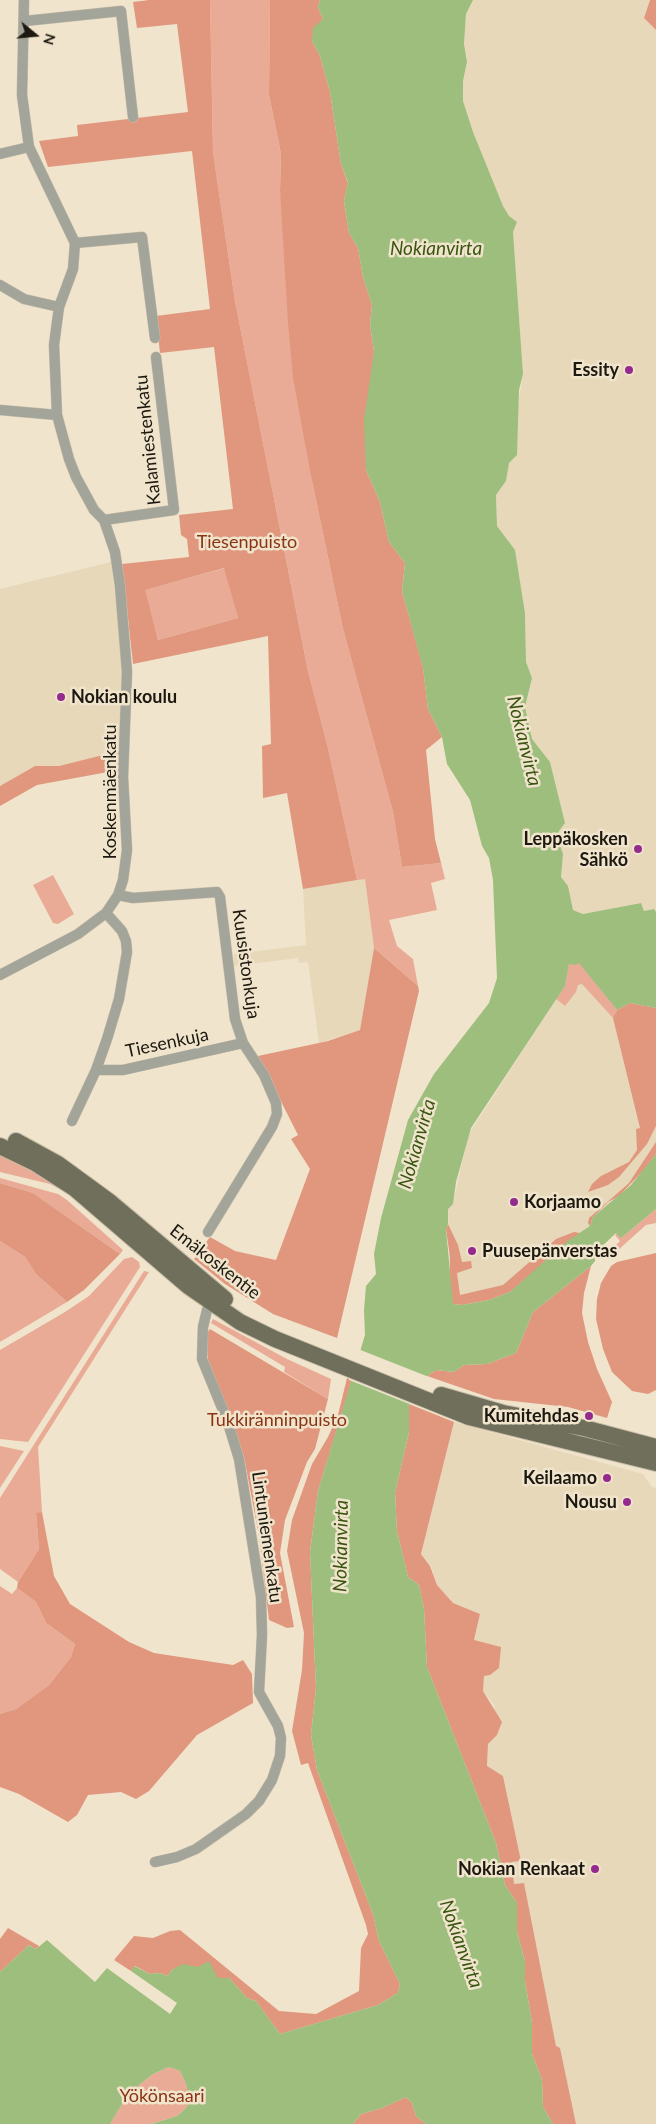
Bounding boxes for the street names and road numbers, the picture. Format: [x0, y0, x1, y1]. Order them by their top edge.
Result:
street label: Kalamiestenkatu [130, 374, 166, 506]
street label: Koskenmäenkatu [99, 724, 121, 860]
street label: Kuusistonkuja [228, 908, 264, 1020]
street label: Tiesenkuja [124, 1024, 210, 1062]
street label: Emäkoskentie [165, 1220, 265, 1304]
street label: Lintuniemenkatu [247, 1470, 287, 1604]

